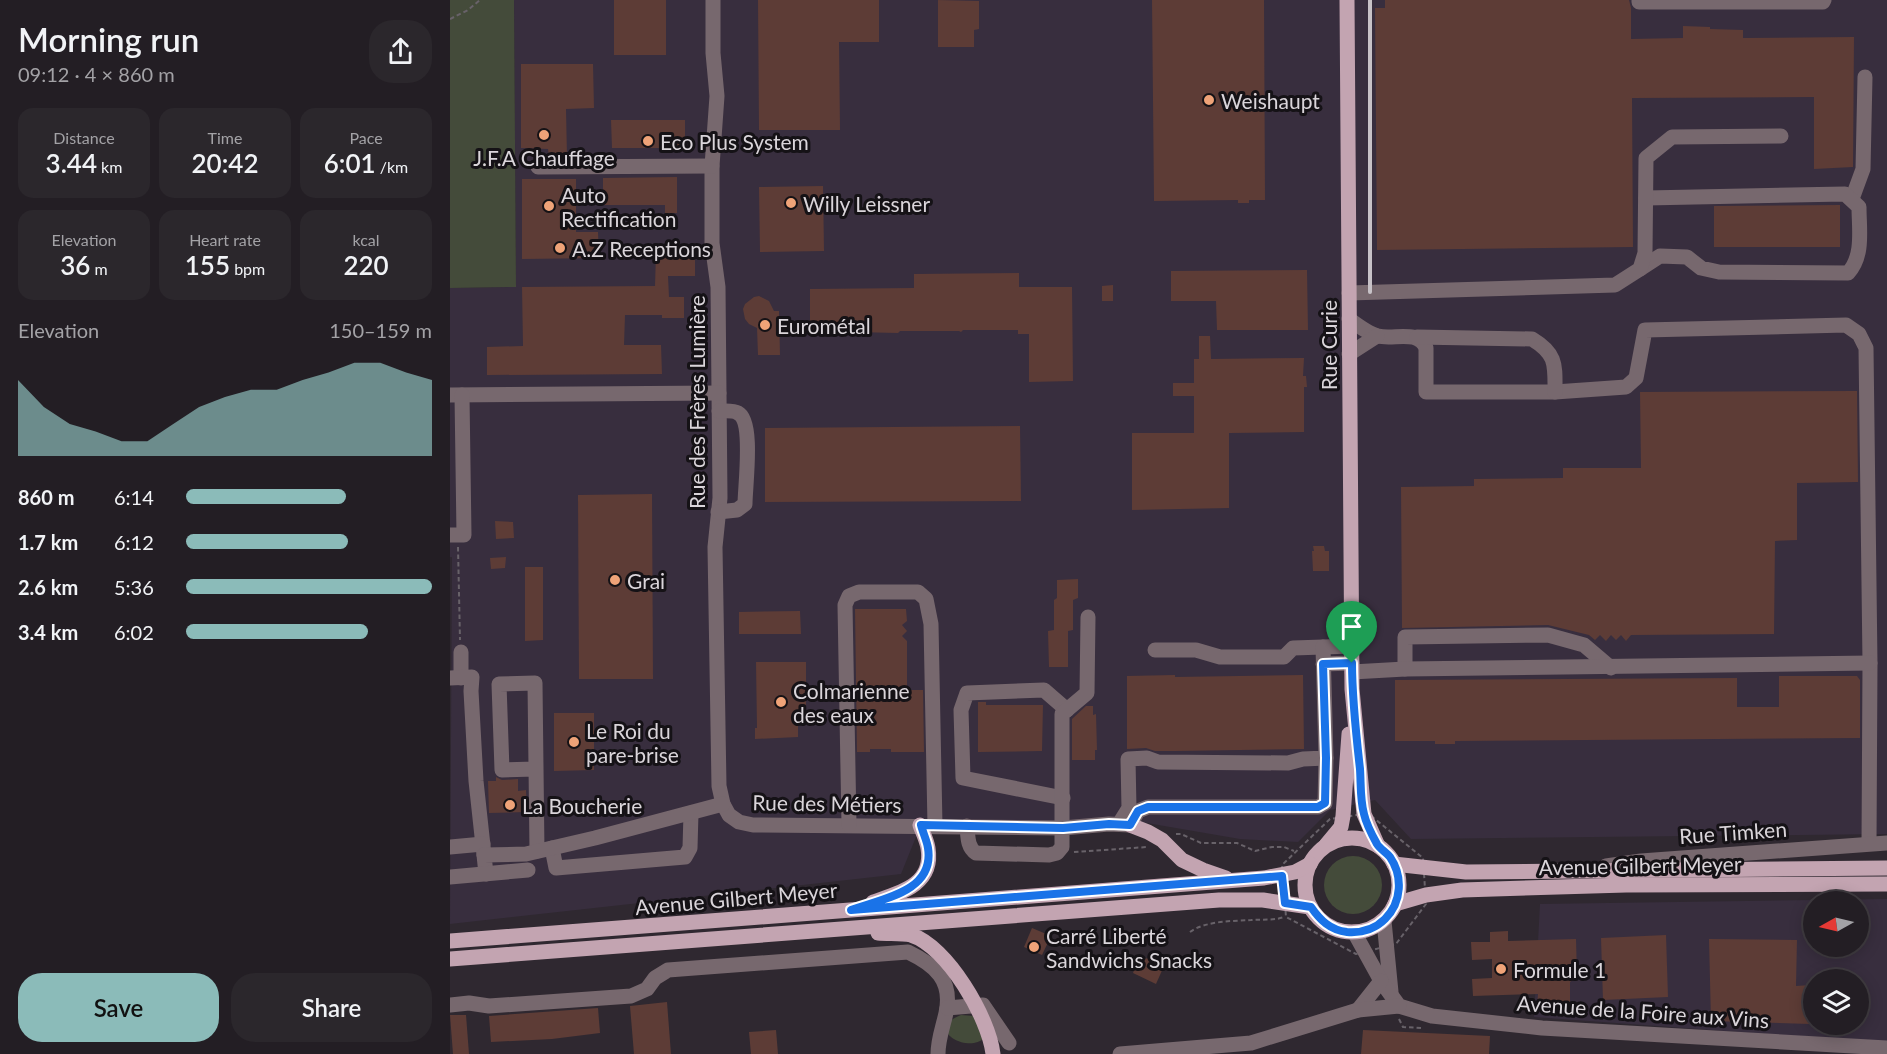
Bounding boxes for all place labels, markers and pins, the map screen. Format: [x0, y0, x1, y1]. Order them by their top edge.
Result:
place label: Weishaupt [1221, 88, 1320, 113]
marker: Weishaupt [1202, 93, 1216, 107]
marker: J.F.A Chauffage [537, 128, 551, 142]
place label: Eco Plus System [660, 129, 809, 154]
marker: Eco Plus System [641, 134, 655, 148]
place label: J.F.A Chauffage [473, 145, 615, 170]
place label: Auto Rectification [561, 182, 676, 231]
place label: Willy Leissner [803, 191, 930, 216]
marker: Willy Leissner [784, 196, 798, 210]
marker: Auto Rectification [542, 199, 556, 213]
place label: A.Z Receptions [572, 236, 711, 261]
marker: A.Z Receptions [553, 241, 567, 255]
place label: Eurométal [777, 313, 871, 338]
marker: Eurométal [758, 318, 772, 332]
place label: Grai [627, 568, 665, 593]
marker: Grai [608, 573, 622, 587]
pin [1326, 601, 1377, 663]
place label: Colmarienne des eaux [793, 678, 910, 727]
marker: Colmarienne des eaux [774, 695, 788, 709]
place label: Le Roi du pare-brise [586, 718, 679, 767]
marker: Le Roi du pare-brise [567, 735, 581, 749]
place label: La Boucherie [522, 793, 642, 818]
marker: La Boucherie [503, 798, 517, 812]
place label: Carré Liberté Sandwichs Snacks [1046, 923, 1212, 972]
marker: Carré Liberté Sandwichs Snacks [1027, 940, 1041, 954]
place label: Formule 1 [1513, 957, 1606, 982]
marker: Formule 1 [1494, 962, 1508, 976]

